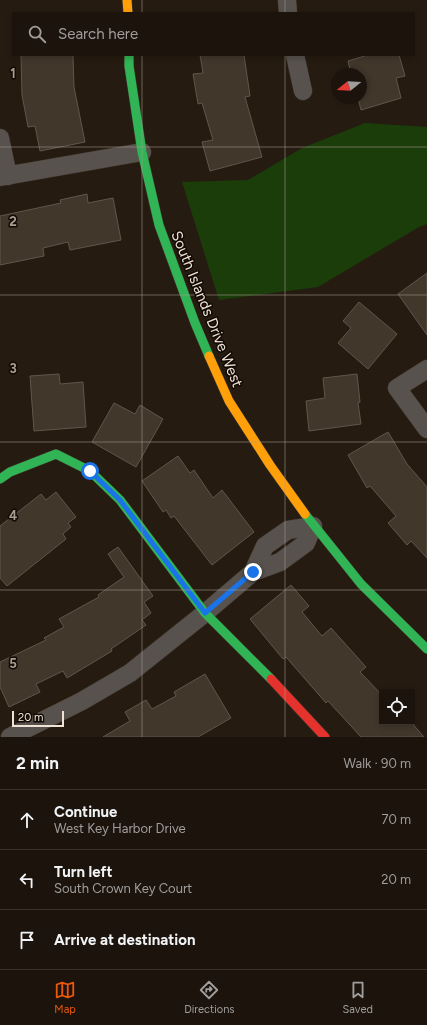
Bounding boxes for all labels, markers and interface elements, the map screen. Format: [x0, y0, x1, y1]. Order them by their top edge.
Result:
search box [12, 12, 415, 56]
icon: search [26, 23, 48, 45]
text: Search here [58, 25, 138, 43]
text: 1 [10, 66, 16, 81]
north arrow [331, 68, 367, 104]
text: 2 [9, 214, 17, 229]
street label: South Islands Drive West [167, 228, 247, 390]
text: 3 [9, 361, 17, 376]
route start [81, 462, 99, 480]
text: 4 [9, 508, 17, 523]
route end [244, 563, 262, 581]
text: 5 [9, 656, 17, 671]
map controls [379, 689, 415, 725]
button: locate [379, 689, 415, 725]
scale bar [12, 709, 64, 728]
text: 20 m [18, 711, 43, 724]
text: 2 min [16, 753, 59, 773]
text: Walk · 90 m [344, 756, 411, 771]
text: Continue [54, 803, 117, 821]
icon: ahead [16, 809, 38, 831]
text: 70 m [381, 812, 411, 827]
text: West Key Harbor Drive [54, 821, 186, 836]
text: Turn left [54, 863, 112, 881]
icon: left [16, 869, 38, 891]
text: 20 m [381, 872, 411, 887]
text: South Crown Key Court [54, 881, 192, 896]
icon: arrive [16, 929, 38, 951]
text: Arrive at destination [54, 931, 195, 949]
tab: Map [54, 979, 76, 1016]
tab: Directions [184, 979, 234, 1016]
tab: Saved [343, 979, 373, 1016]

